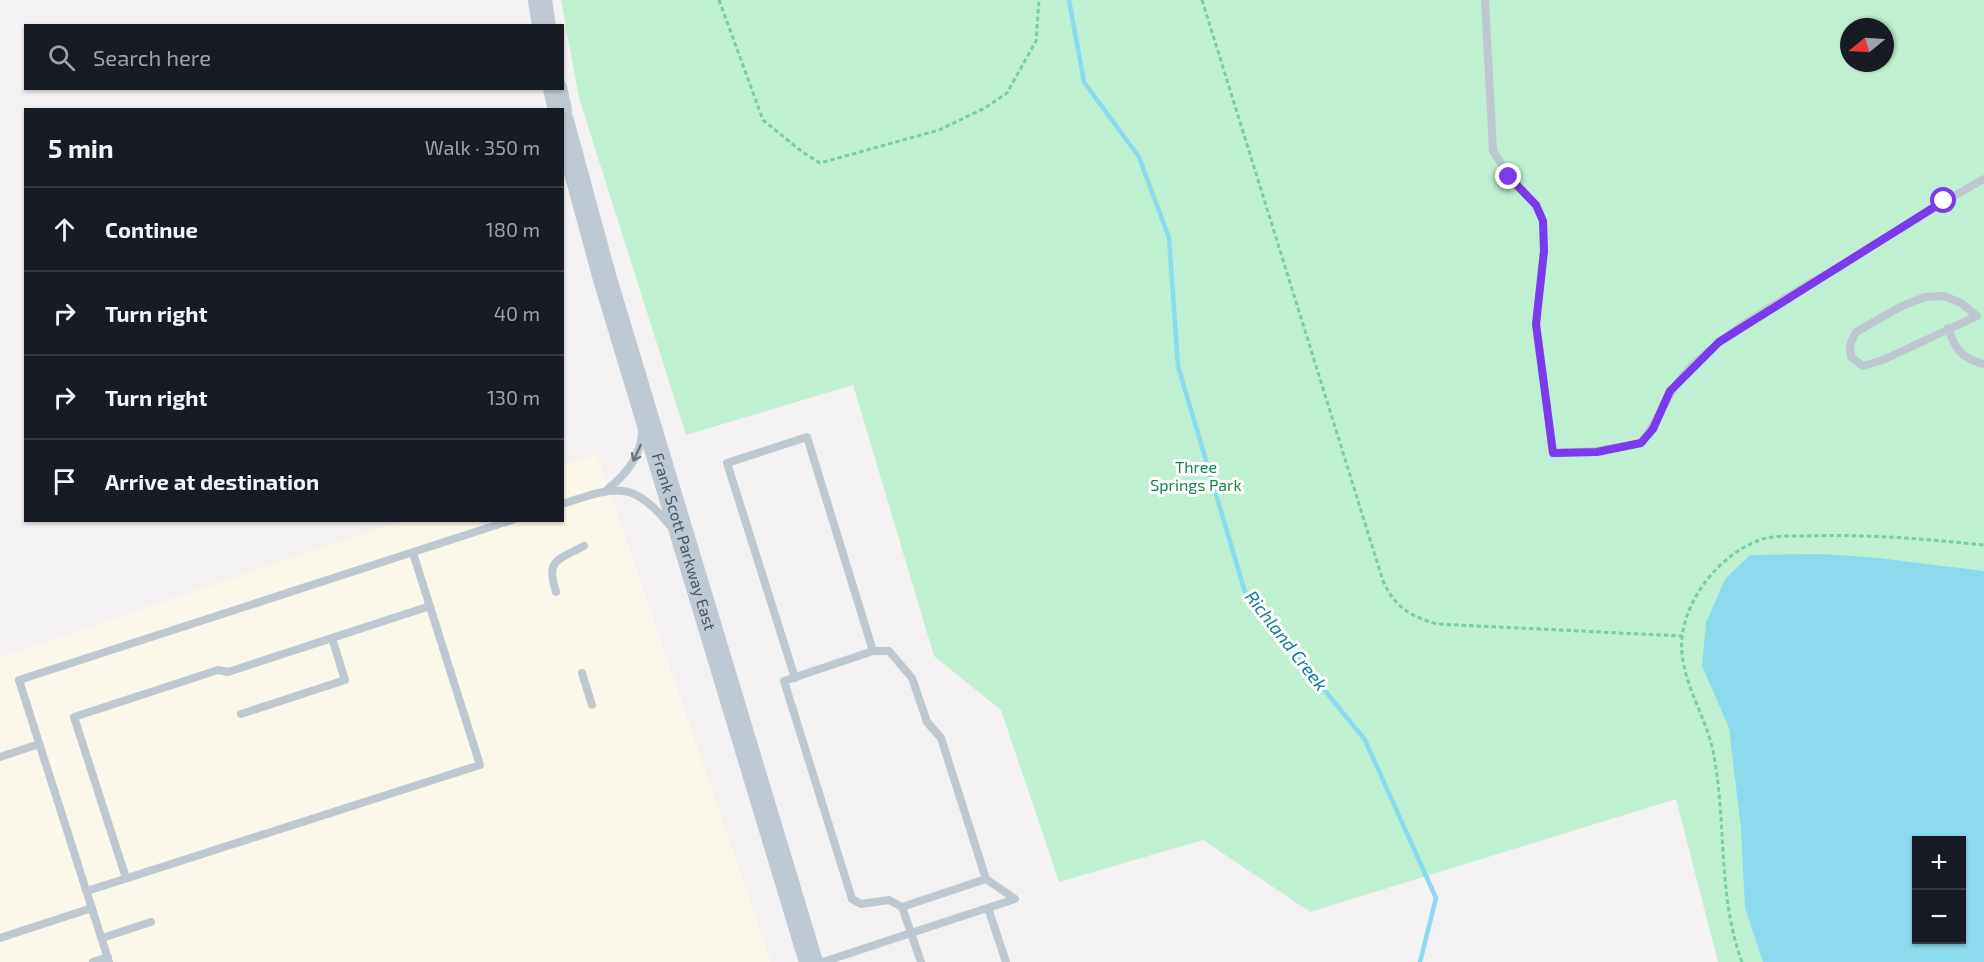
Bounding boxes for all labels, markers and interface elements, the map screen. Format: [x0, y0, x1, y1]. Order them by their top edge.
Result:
north arrow [1840, 18, 1894, 72]
search box [24, 24, 564, 90]
icon: search [45, 41, 78, 74]
text: Search here [93, 44, 211, 70]
text: 5 min [48, 132, 114, 163]
text: Walk · 350 m [425, 135, 540, 159]
route end [1495, 163, 1521, 189]
route start [1930, 187, 1956, 213]
icon: ahead [48, 213, 81, 246]
text: Continue [105, 216, 198, 242]
text: 180 m [486, 217, 540, 241]
icon: right [48, 297, 81, 330]
text: Turn right [105, 300, 207, 326]
text: 40 m [494, 301, 540, 325]
icon: right [48, 381, 81, 414]
text: Turn right [105, 384, 207, 410]
text: 130 m [487, 385, 540, 409]
one-way arrow [630, 444, 642, 462]
street label: Frank Scott Parkway East [649, 450, 720, 632]
park label: Three Springs Park [1150, 457, 1242, 494]
icon: arrive [48, 465, 81, 498]
text: Arrive at destination [105, 468, 319, 494]
water label: Richland Creek [1241, 586, 1333, 695]
map controls [1912, 836, 1966, 944]
button: + [1912, 836, 1966, 890]
button: − [1912, 890, 1966, 944]

